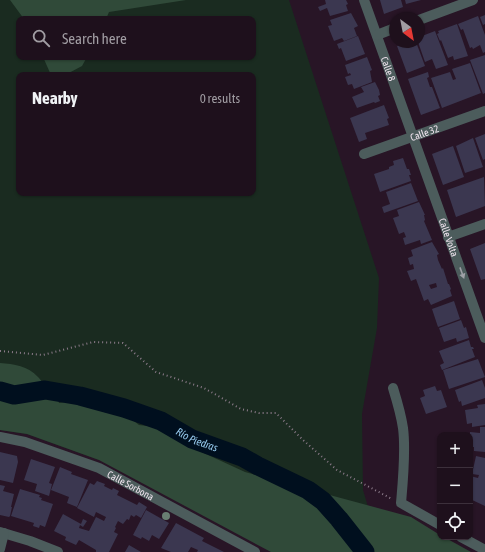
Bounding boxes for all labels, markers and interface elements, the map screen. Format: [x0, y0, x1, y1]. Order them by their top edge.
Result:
north arrow [389, 12, 425, 48]
search box [16, 16, 256, 60]
icon: search [30, 27, 52, 49]
text: Search here [62, 30, 127, 47]
street label: Calle 8 [379, 55, 398, 83]
text: Nearby [32, 88, 78, 108]
text: 0 results [200, 91, 240, 106]
street label: Calle 32 [408, 122, 440, 143]
street label: Calle Volta [437, 217, 461, 258]
one-way arrow [459, 268, 465, 280]
water label: Río Piedras [174, 425, 220, 454]
map controls [437, 432, 473, 540]
button: + [437, 432, 473, 468]
street label: Calle Sorbona [106, 468, 156, 502]
button: − [437, 468, 473, 504]
button: locate [437, 504, 473, 540]

